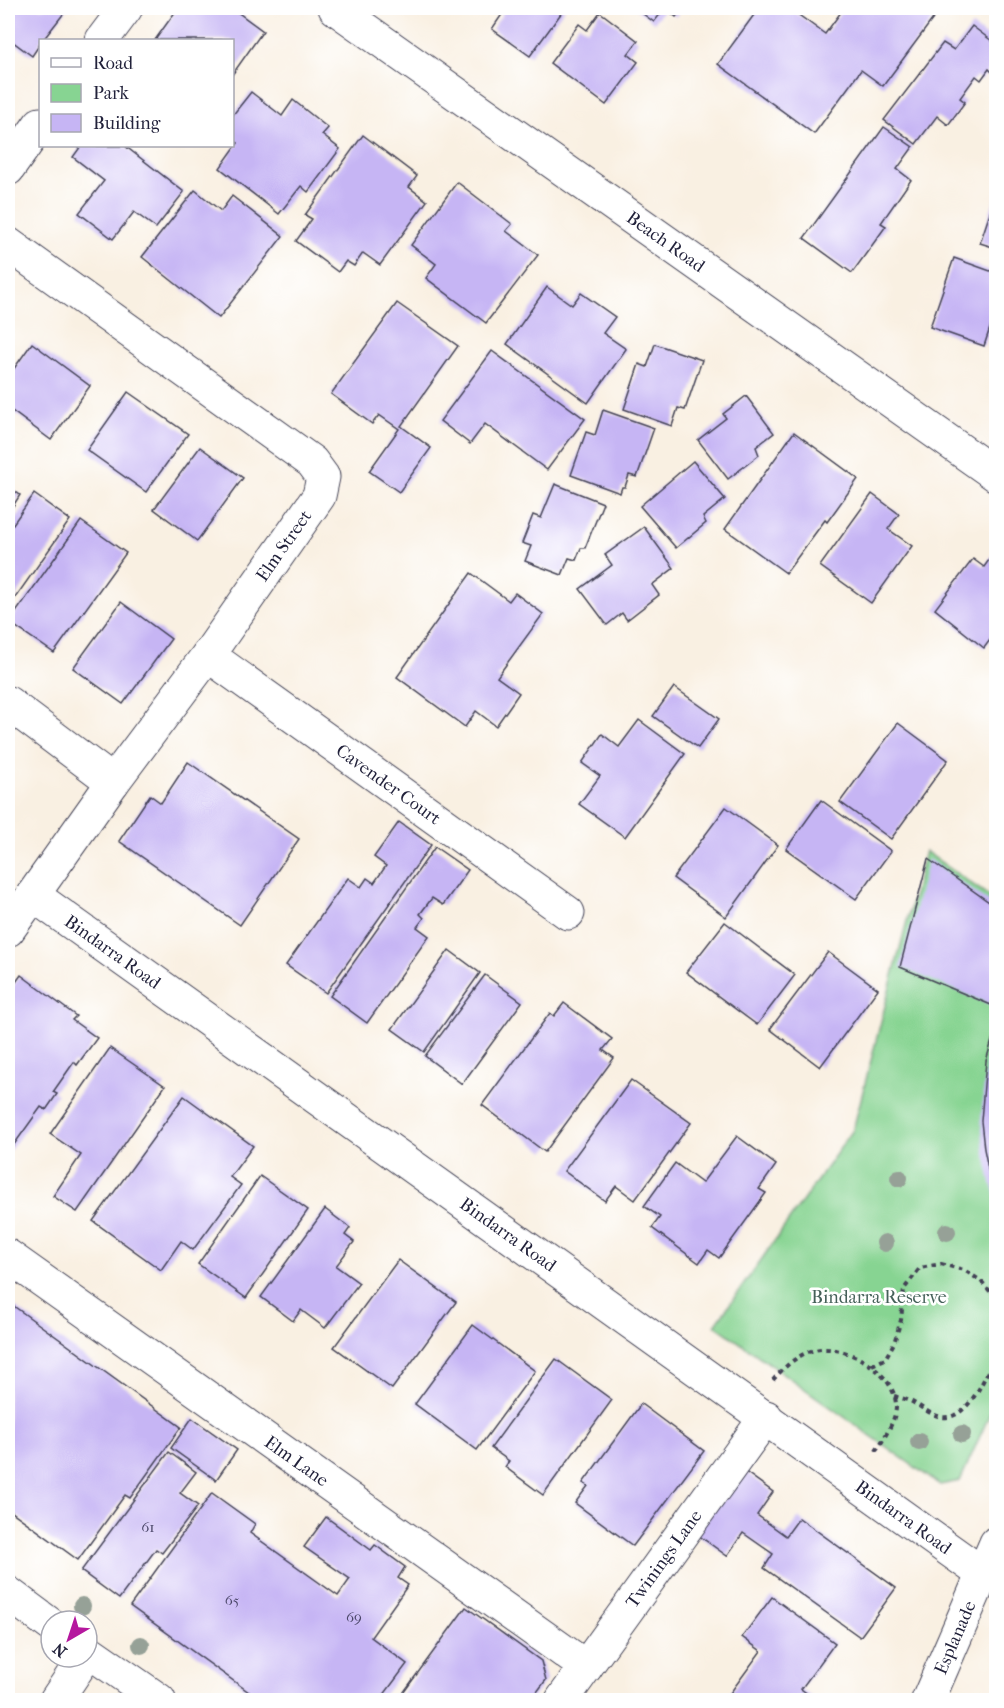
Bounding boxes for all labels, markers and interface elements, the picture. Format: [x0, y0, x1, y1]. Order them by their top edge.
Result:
legend [39, 39, 234, 147]
text: Road [93, 53, 133, 74]
text: Park [93, 83, 130, 104]
text: Building [93, 113, 161, 134]
street label: Beach Road [623, 207, 709, 277]
street label: Elm Street [252, 506, 317, 586]
street label: Cavender Court [332, 740, 445, 829]
street label: Bindarra Road [61, 911, 165, 994]
street label: Bindarra Road [456, 1193, 560, 1276]
park label: Bindarra Reserve [811, 1287, 947, 1308]
street label: Elm Lane [261, 1431, 333, 1491]
street label: Bindarra Road [851, 1476, 956, 1559]
street label: Twinings Lane [621, 1506, 706, 1612]
house number: 61 [141, 1518, 155, 1536]
house number: 65 [225, 1591, 239, 1609]
street label: Esplanade [930, 1598, 980, 1678]
house number: 69 [346, 1608, 362, 1626]
north arrow [39, 1609, 99, 1669]
text: N [49, 1639, 71, 1661]

